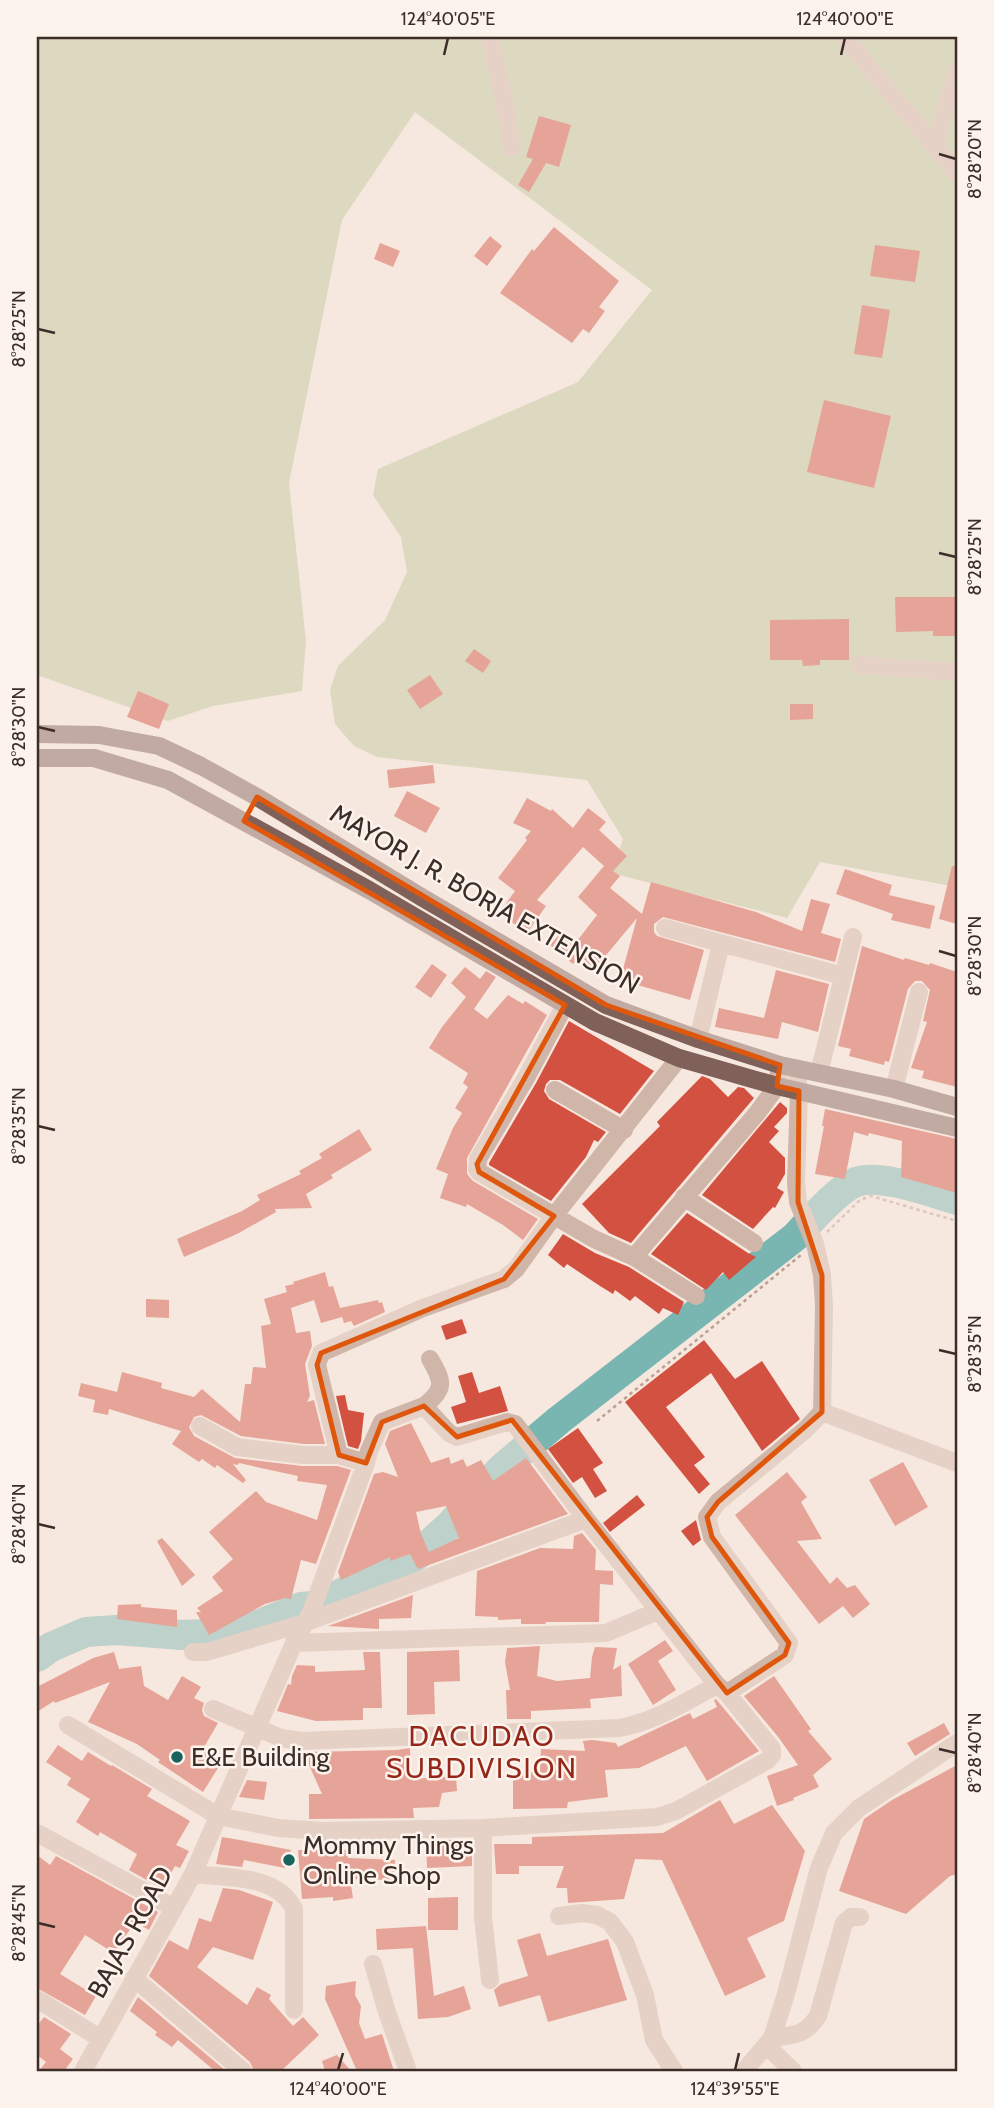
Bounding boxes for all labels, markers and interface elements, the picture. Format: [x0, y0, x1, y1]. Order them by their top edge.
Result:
text: 124°40'05"E [401, 8, 495, 30]
text: 124°40'00"E [796, 8, 894, 30]
text: 8°28'20"N [964, 119, 986, 199]
text: 8°28'25"N [8, 290, 30, 368]
text: 8°28'25"N [964, 518, 986, 596]
text: 8°28'30"N [8, 687, 30, 767]
street label: MAYOR J. R. BORJA EXTENSION [325, 797, 645, 1001]
text: 8°28'30"N [964, 916, 986, 996]
text: 8°28'35"N [8, 1087, 30, 1165]
text: 8°28'35"N [964, 1315, 986, 1393]
text: 8°28'40"N [8, 1484, 30, 1564]
text: 8°28'40"N [964, 1713, 986, 1793]
district label: DACUDAO SUBDIVISION [386, 1719, 578, 1785]
place label: E&E Building [191, 1741, 331, 1773]
marker: E&E Building [169, 1749, 185, 1765]
place label: Mommy Things Online Shop [303, 1829, 474, 1891]
marker: Mommy Things Online Shop [281, 1852, 297, 1868]
street label: BAJAS ROAD [81, 1861, 179, 2003]
text: 8°28'45"N [8, 1884, 30, 1962]
text: 124°40'00"E [289, 2078, 387, 2100]
text: 124°39'55"E [690, 2078, 780, 2100]

